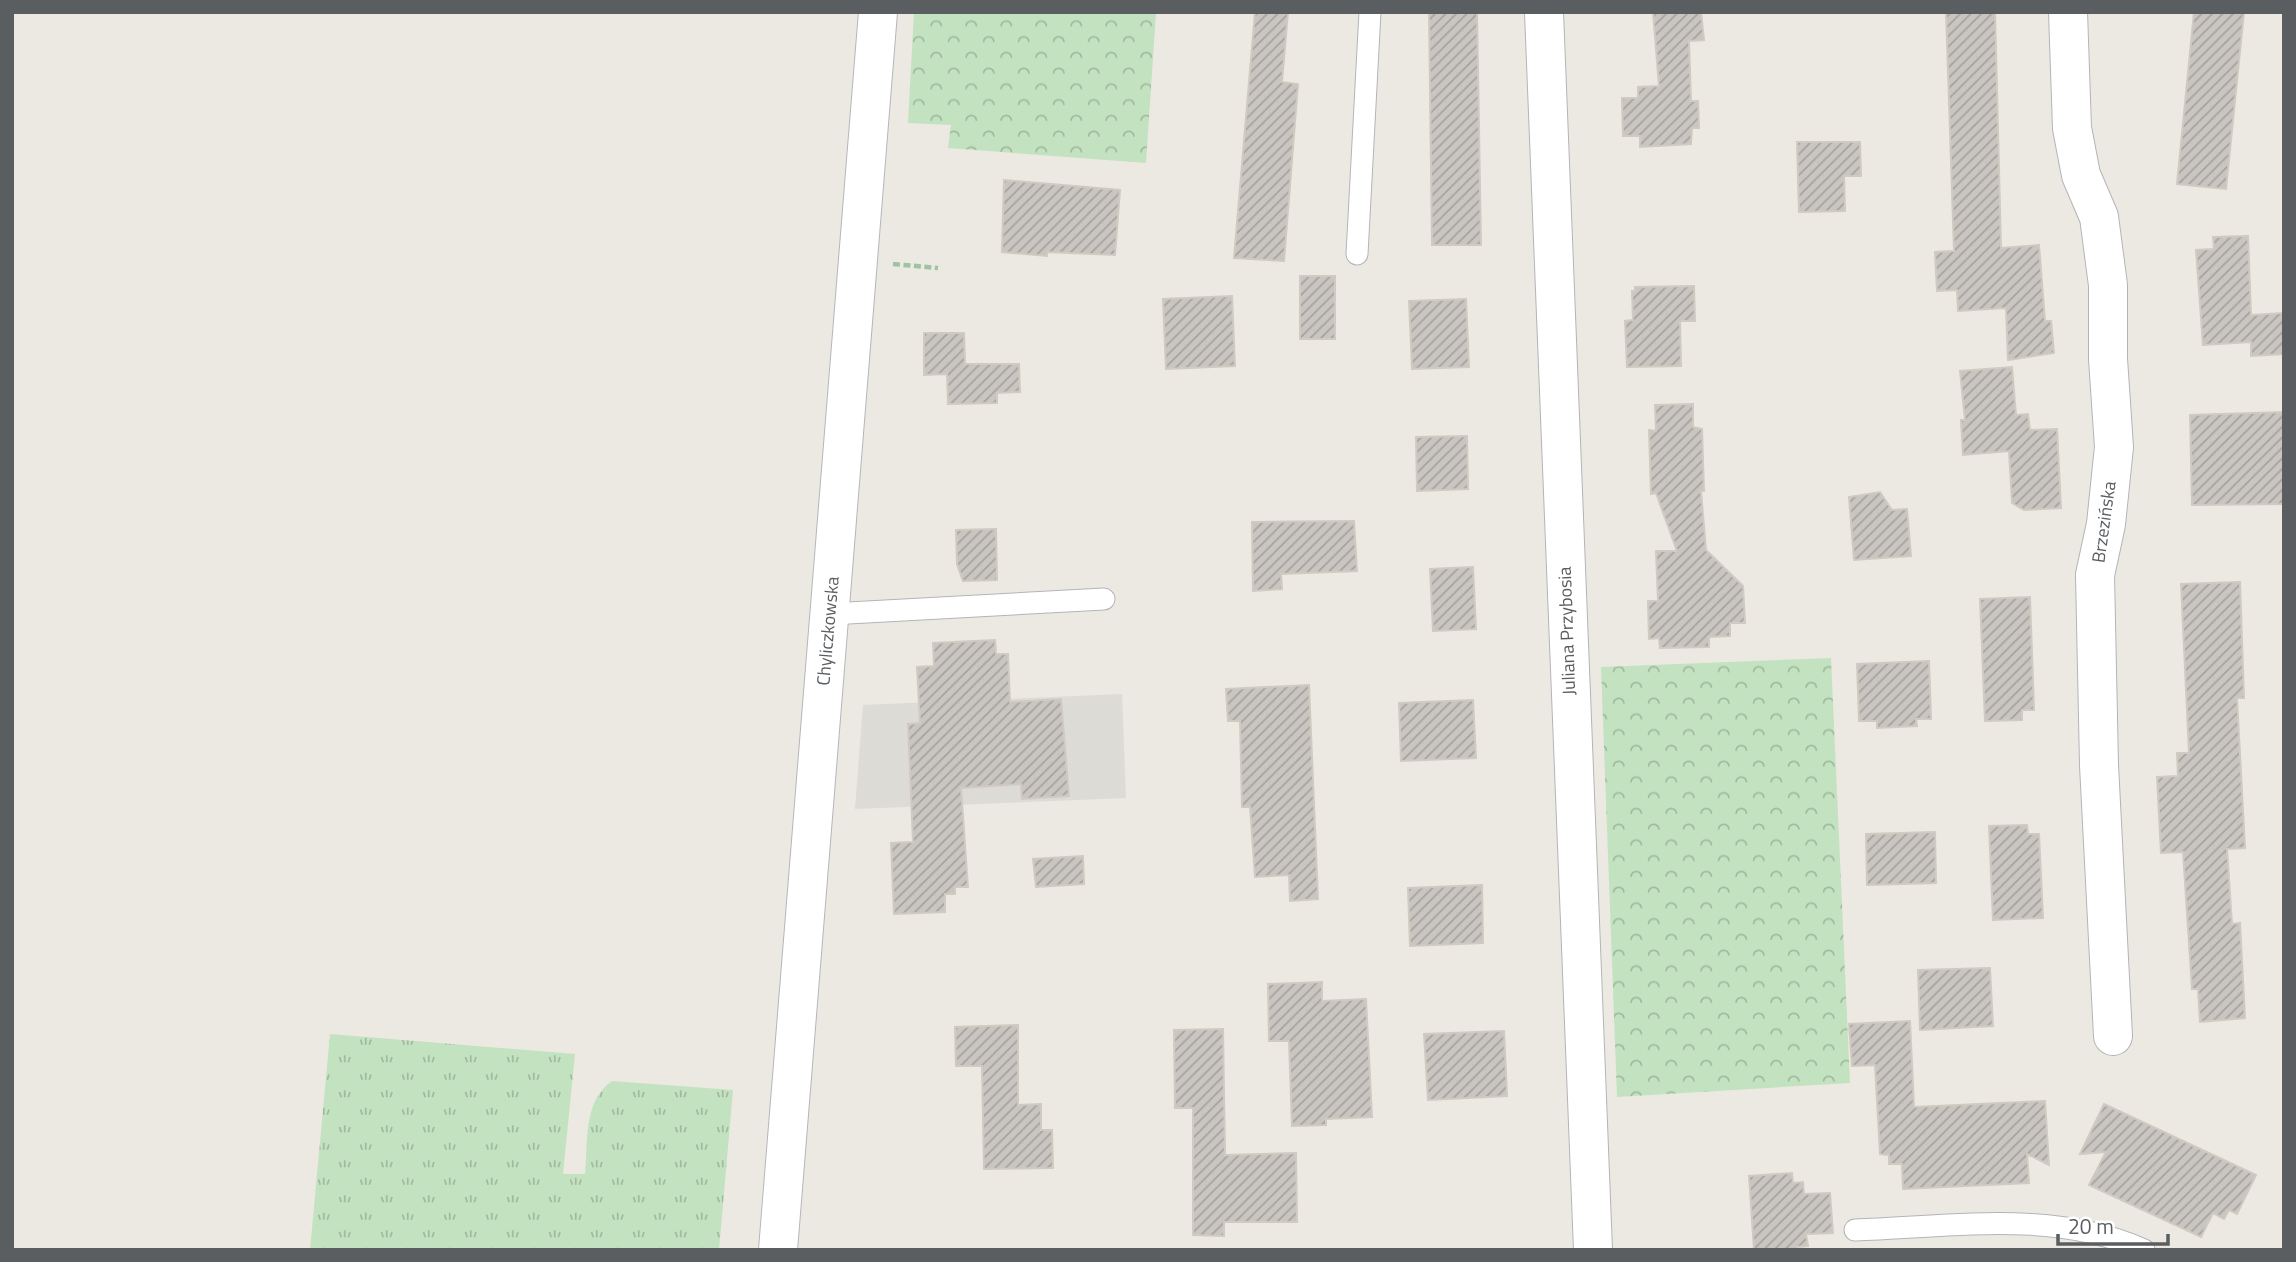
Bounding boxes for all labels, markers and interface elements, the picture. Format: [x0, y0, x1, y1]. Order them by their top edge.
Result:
street label: Brzezińska [2084, 479, 2123, 565]
street label: Juliana Przybosia [1551, 566, 1582, 696]
street label: Chyliczkowska [809, 575, 846, 687]
scale bar [2058, 1202, 2168, 1246]
text: 20 m [2068, 1210, 2114, 1242]

